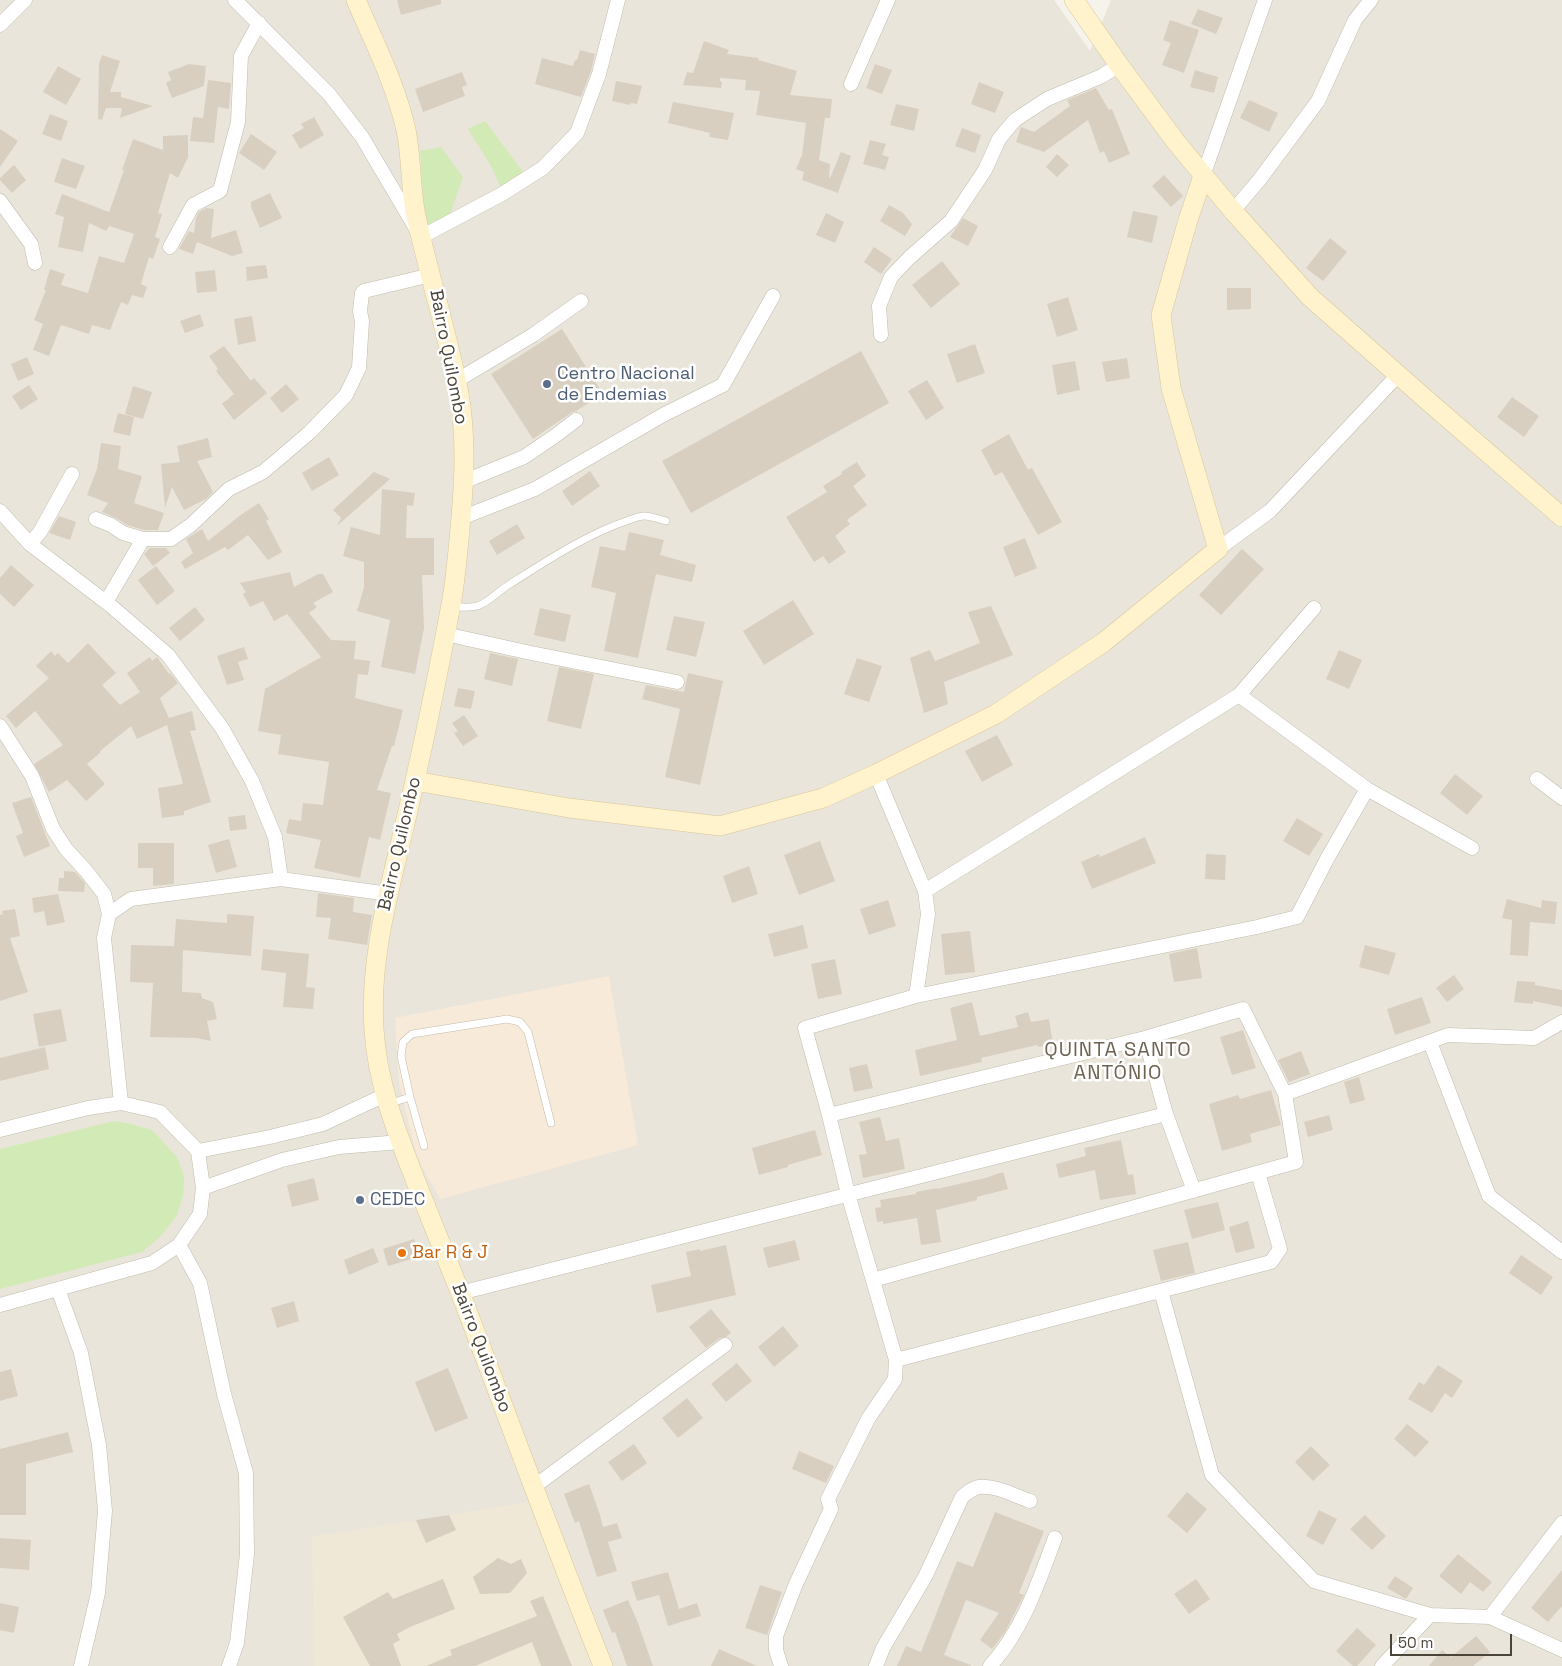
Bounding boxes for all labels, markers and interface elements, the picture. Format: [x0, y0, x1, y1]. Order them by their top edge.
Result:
street label: Bairro Quilombo [424, 288, 472, 426]
place label: Centro Nacional de Endemias [557, 363, 695, 406]
marker: Centro Nacional de Endemias [541, 378, 553, 390]
street label: Bairro Quilombo [374, 775, 426, 913]
district label: QUINTA SANTO ANTÓNIO [1043, 1039, 1193, 1086]
place label: CEDEC [370, 1189, 425, 1211]
marker: CEDEC [354, 1194, 366, 1206]
place label: Bar R & J [412, 1242, 488, 1264]
marker: Bar R & J [396, 1247, 408, 1259]
street label: Bairro Quilombo [446, 1280, 516, 1416]
scale bar [1392, 1624, 1514, 1656]
text: 50 m [1398, 1633, 1433, 1652]

